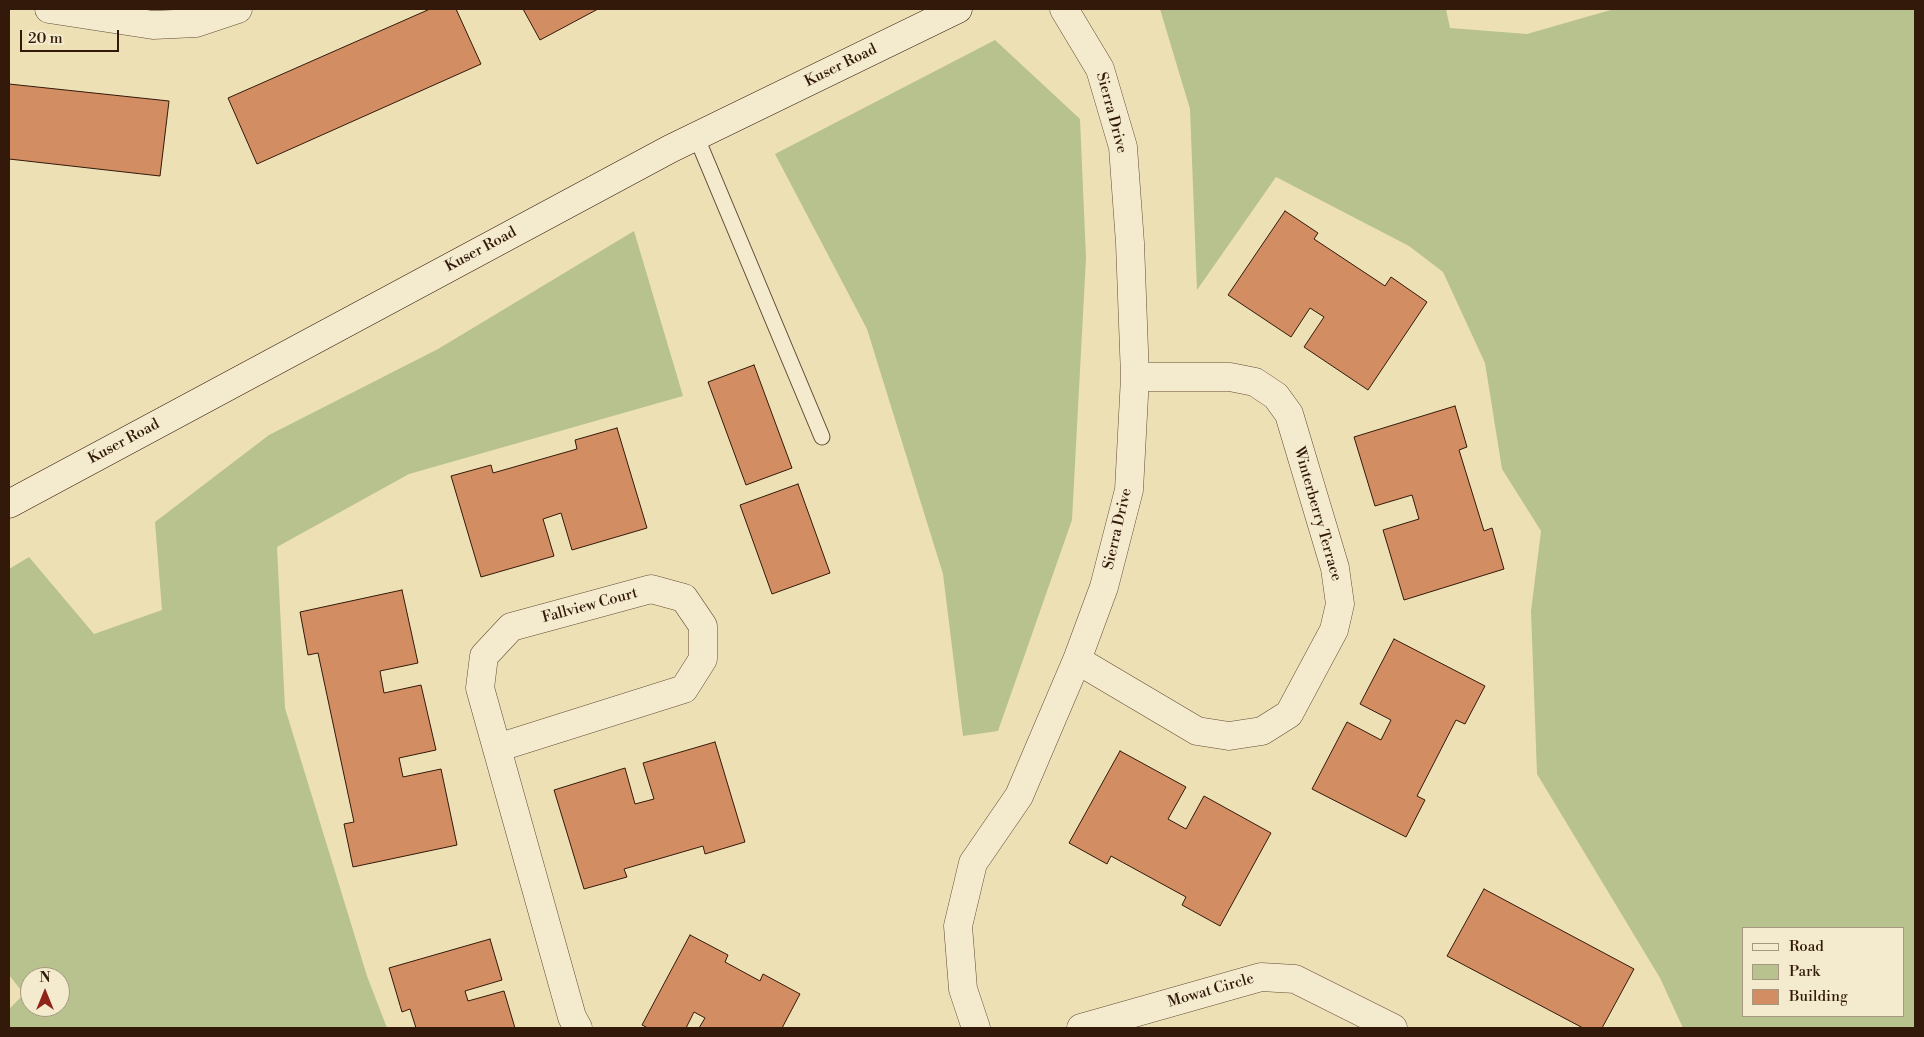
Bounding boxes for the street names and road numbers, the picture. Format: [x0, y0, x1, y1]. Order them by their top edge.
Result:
street label: Kuser Road [802, 41, 880, 91]
street label: Sierra Drive [1092, 70, 1130, 156]
street label: Kuser Road [442, 224, 520, 276]
street label: Kuser Road [85, 416, 163, 468]
street label: Winterberry Terrace [1289, 445, 1345, 583]
street label: Sierra Drive [1100, 486, 1136, 572]
street label: Fallview Court [540, 585, 640, 627]
street label: Mowat Circle [1166, 970, 1256, 1012]

